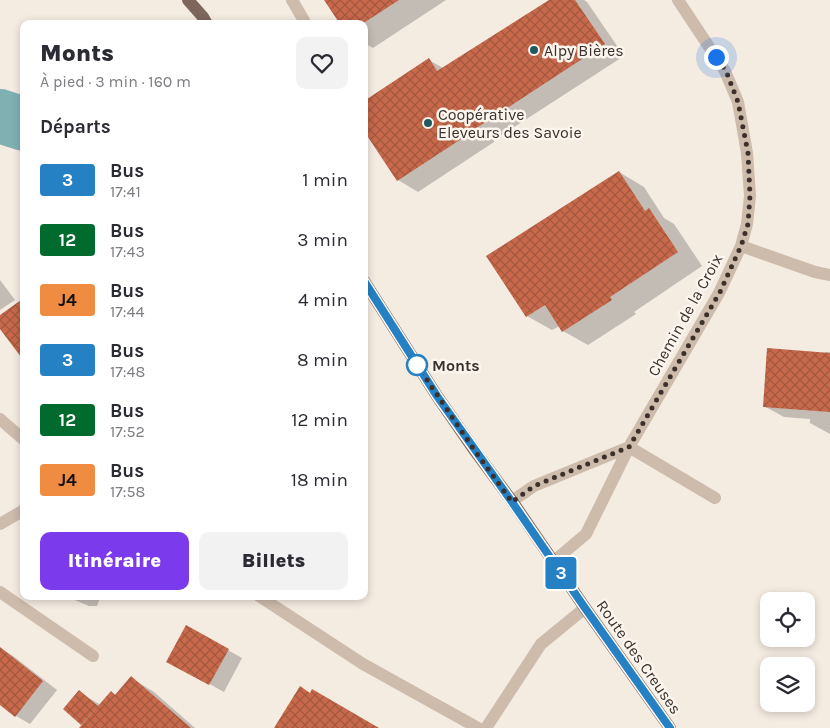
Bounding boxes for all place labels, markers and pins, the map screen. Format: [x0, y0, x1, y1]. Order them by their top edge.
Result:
place label: Alpy Bières [544, 41, 624, 60]
marker: Alpy Bières [528, 44, 540, 56]
place label: Coopérative Eleveurs des Savoie [438, 105, 582, 142]
marker: Coopérative Eleveurs des Savoie [422, 117, 434, 129]
marker: Monts [406, 354, 428, 376]
place label: Monts [432, 356, 480, 375]

